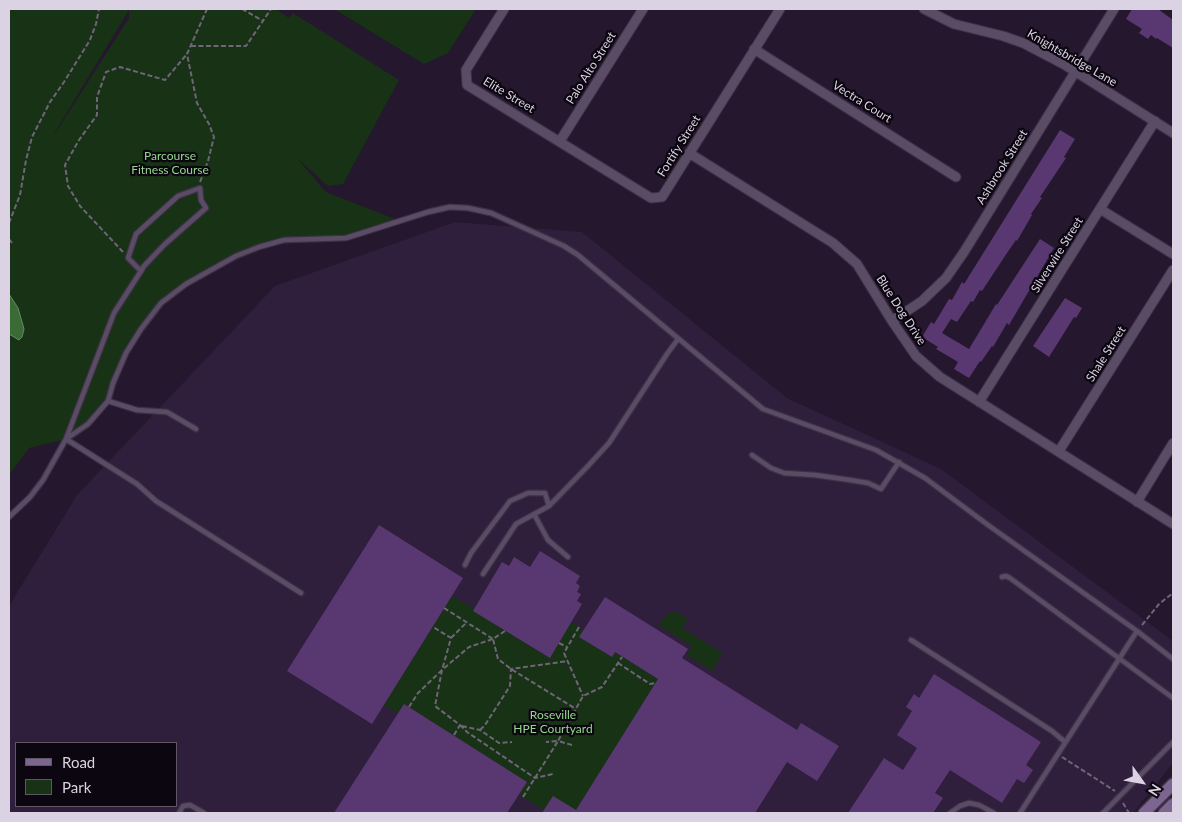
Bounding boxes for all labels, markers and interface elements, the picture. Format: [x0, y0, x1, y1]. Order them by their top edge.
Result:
street label: Knightsbridge Lane [1025, 26, 1119, 90]
street label: Palo Alto Street [563, 29, 619, 107]
street label: Elite Street [480, 74, 538, 116]
street label: Vectra Court [830, 78, 894, 126]
street label: Fortify Street [654, 113, 704, 179]
street label: Ashbrook Street [973, 127, 1031, 207]
park label: Parcourse Fitness Course [131, 149, 209, 177]
street label: Silverwire Street [1028, 215, 1086, 295]
street label: Blue Dog Drive [873, 272, 929, 348]
street label: Shale Street [1083, 324, 1129, 384]
park label: Roseville HPE Courtyard [513, 708, 593, 736]
legend [15, 742, 178, 807]
text: Road [62, 753, 95, 771]
north arrow [1117, 757, 1167, 807]
text: Park [62, 778, 91, 796]
text: N [1145, 781, 1165, 799]

